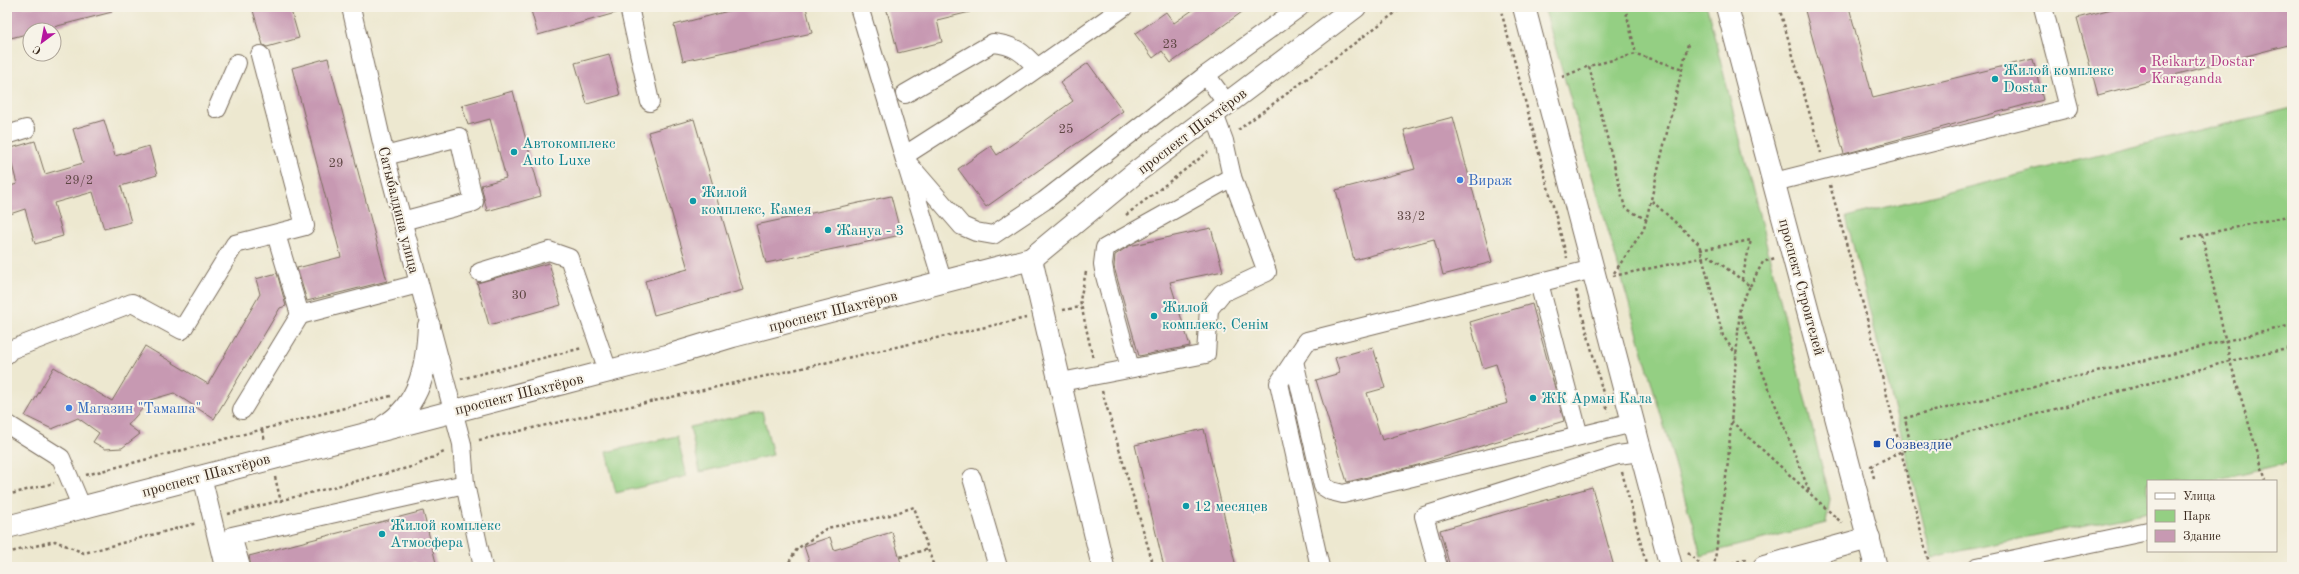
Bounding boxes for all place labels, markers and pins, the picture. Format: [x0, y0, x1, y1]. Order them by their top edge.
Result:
place label: Reikartz Dostar Karaganda [2151, 55, 2255, 87]
place label: Жилой комплекс Dostar [2003, 64, 2114, 96]
marker: Reikartz Dostar Karaganda [2138, 65, 2148, 75]
marker: Жилой комплекс Dostar [1990, 74, 2000, 84]
place label: Автокомплекс Auto Luxe [522, 137, 616, 169]
marker: Автокомплекс Auto Luxe [509, 147, 519, 157]
place label: Вираж [1468, 174, 1513, 189]
marker: Вираж [1455, 175, 1465, 185]
place label: Жилой комплекс, Камея [701, 186, 812, 218]
marker: Жилой комплекс, Камея [688, 196, 698, 206]
place label: Жануа - 3 [836, 224, 904, 239]
marker: Жануа - 3 [823, 225, 833, 235]
place label: Жилой комплекс, Сенiм [1162, 301, 1269, 333]
marker: Жилой комплекс, Сенiм [1149, 311, 1159, 321]
place label: ЖК Арман Кала [1541, 392, 1653, 407]
marker: ЖК Арман Кала [1528, 393, 1538, 403]
place label: Магазин "Тамаша" [77, 402, 202, 417]
marker: Магазин "Тамаша" [64, 403, 74, 413]
place label: Созвездие [1885, 438, 1952, 453]
marker: Созвездие [1872, 439, 1882, 449]
place label: 12 месяцев [1194, 500, 1268, 515]
marker: 12 месяцев [1181, 501, 1191, 511]
place label: Жилой комплекс Атмосфера [390, 519, 501, 551]
marker: Жилой комплекс Атмосфера [377, 529, 387, 539]

